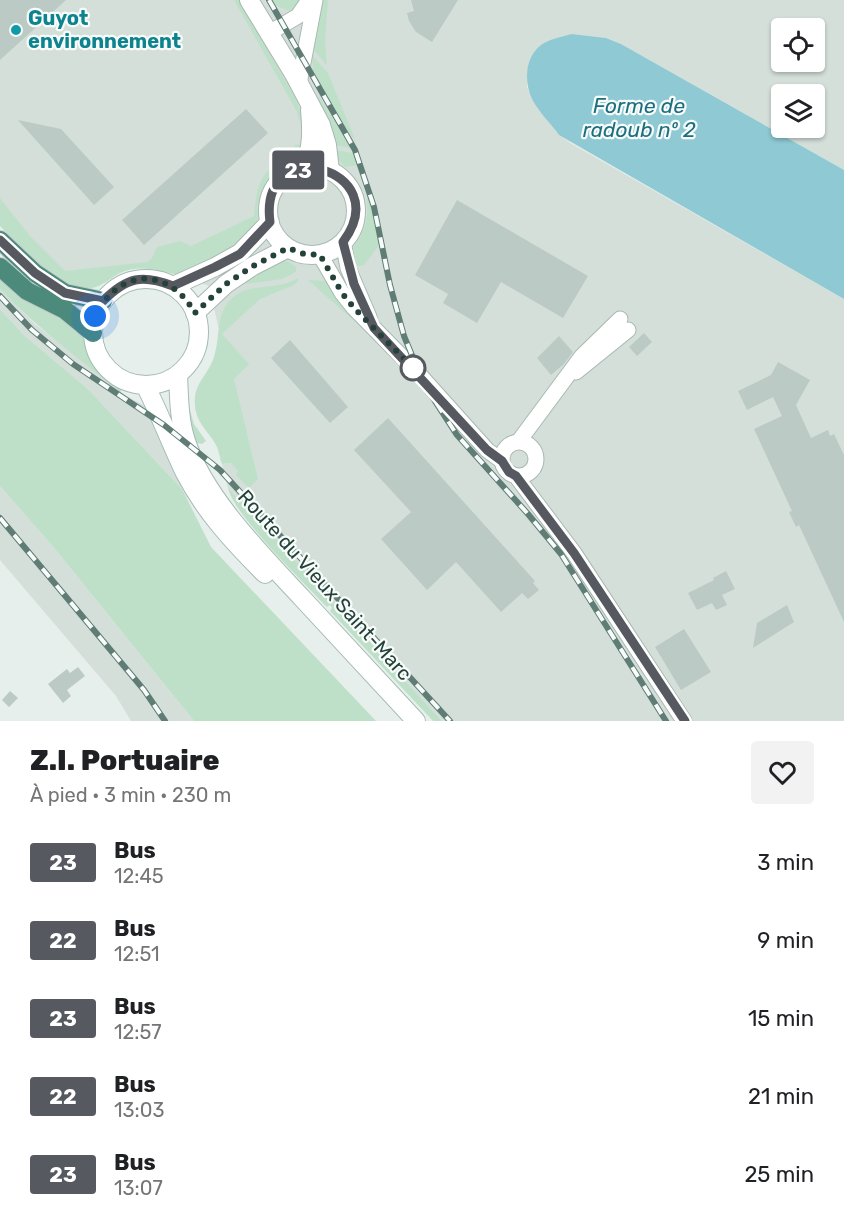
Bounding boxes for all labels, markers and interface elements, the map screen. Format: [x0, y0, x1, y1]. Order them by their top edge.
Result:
place label: Guyot environnement [28, 6, 181, 53]
map controls [771, 18, 825, 138]
button: locate [771, 18, 825, 72]
marker: Guyot environnement [9, 23, 23, 37]
button: layers [771, 84, 825, 138]
water label: Forme de radoub nº 2 [583, 93, 696, 142]
line badge: 23 [271, 150, 325, 190]
text: 23 [284, 158, 312, 183]
your location [80, 301, 110, 331]
unlabelled marker [400, 355, 426, 381]
street label: Route du Vieux Saint-Marc [233, 485, 417, 685]
button: heart [751, 741, 814, 804]
text: Z.I. Portuaire [30, 744, 219, 777]
text: À pied · 3 min · 230 m [30, 783, 231, 807]
text: Bus [114, 837, 156, 864]
text: 3 min [757, 849, 814, 876]
text: 23 [49, 850, 77, 875]
text: 12:45 [114, 864, 164, 888]
text: Bus [114, 915, 156, 942]
text: 9 min [757, 927, 814, 954]
text: 22 [49, 928, 77, 953]
text: 12:51 [114, 942, 160, 966]
text: Bus [114, 993, 156, 1020]
text: 15 min [748, 1005, 814, 1032]
text: 23 [49, 1006, 77, 1031]
text: 12:57 [114, 1020, 162, 1044]
text: Bus [114, 1071, 156, 1098]
text: 21 min [748, 1083, 814, 1110]
text: 22 [49, 1084, 77, 1109]
text: 13:03 [114, 1098, 164, 1122]
text: Bus [114, 1149, 156, 1176]
text: 25 min [744, 1161, 814, 1188]
text: 23 [49, 1162, 77, 1187]
text: 13:07 [114, 1176, 163, 1200]

